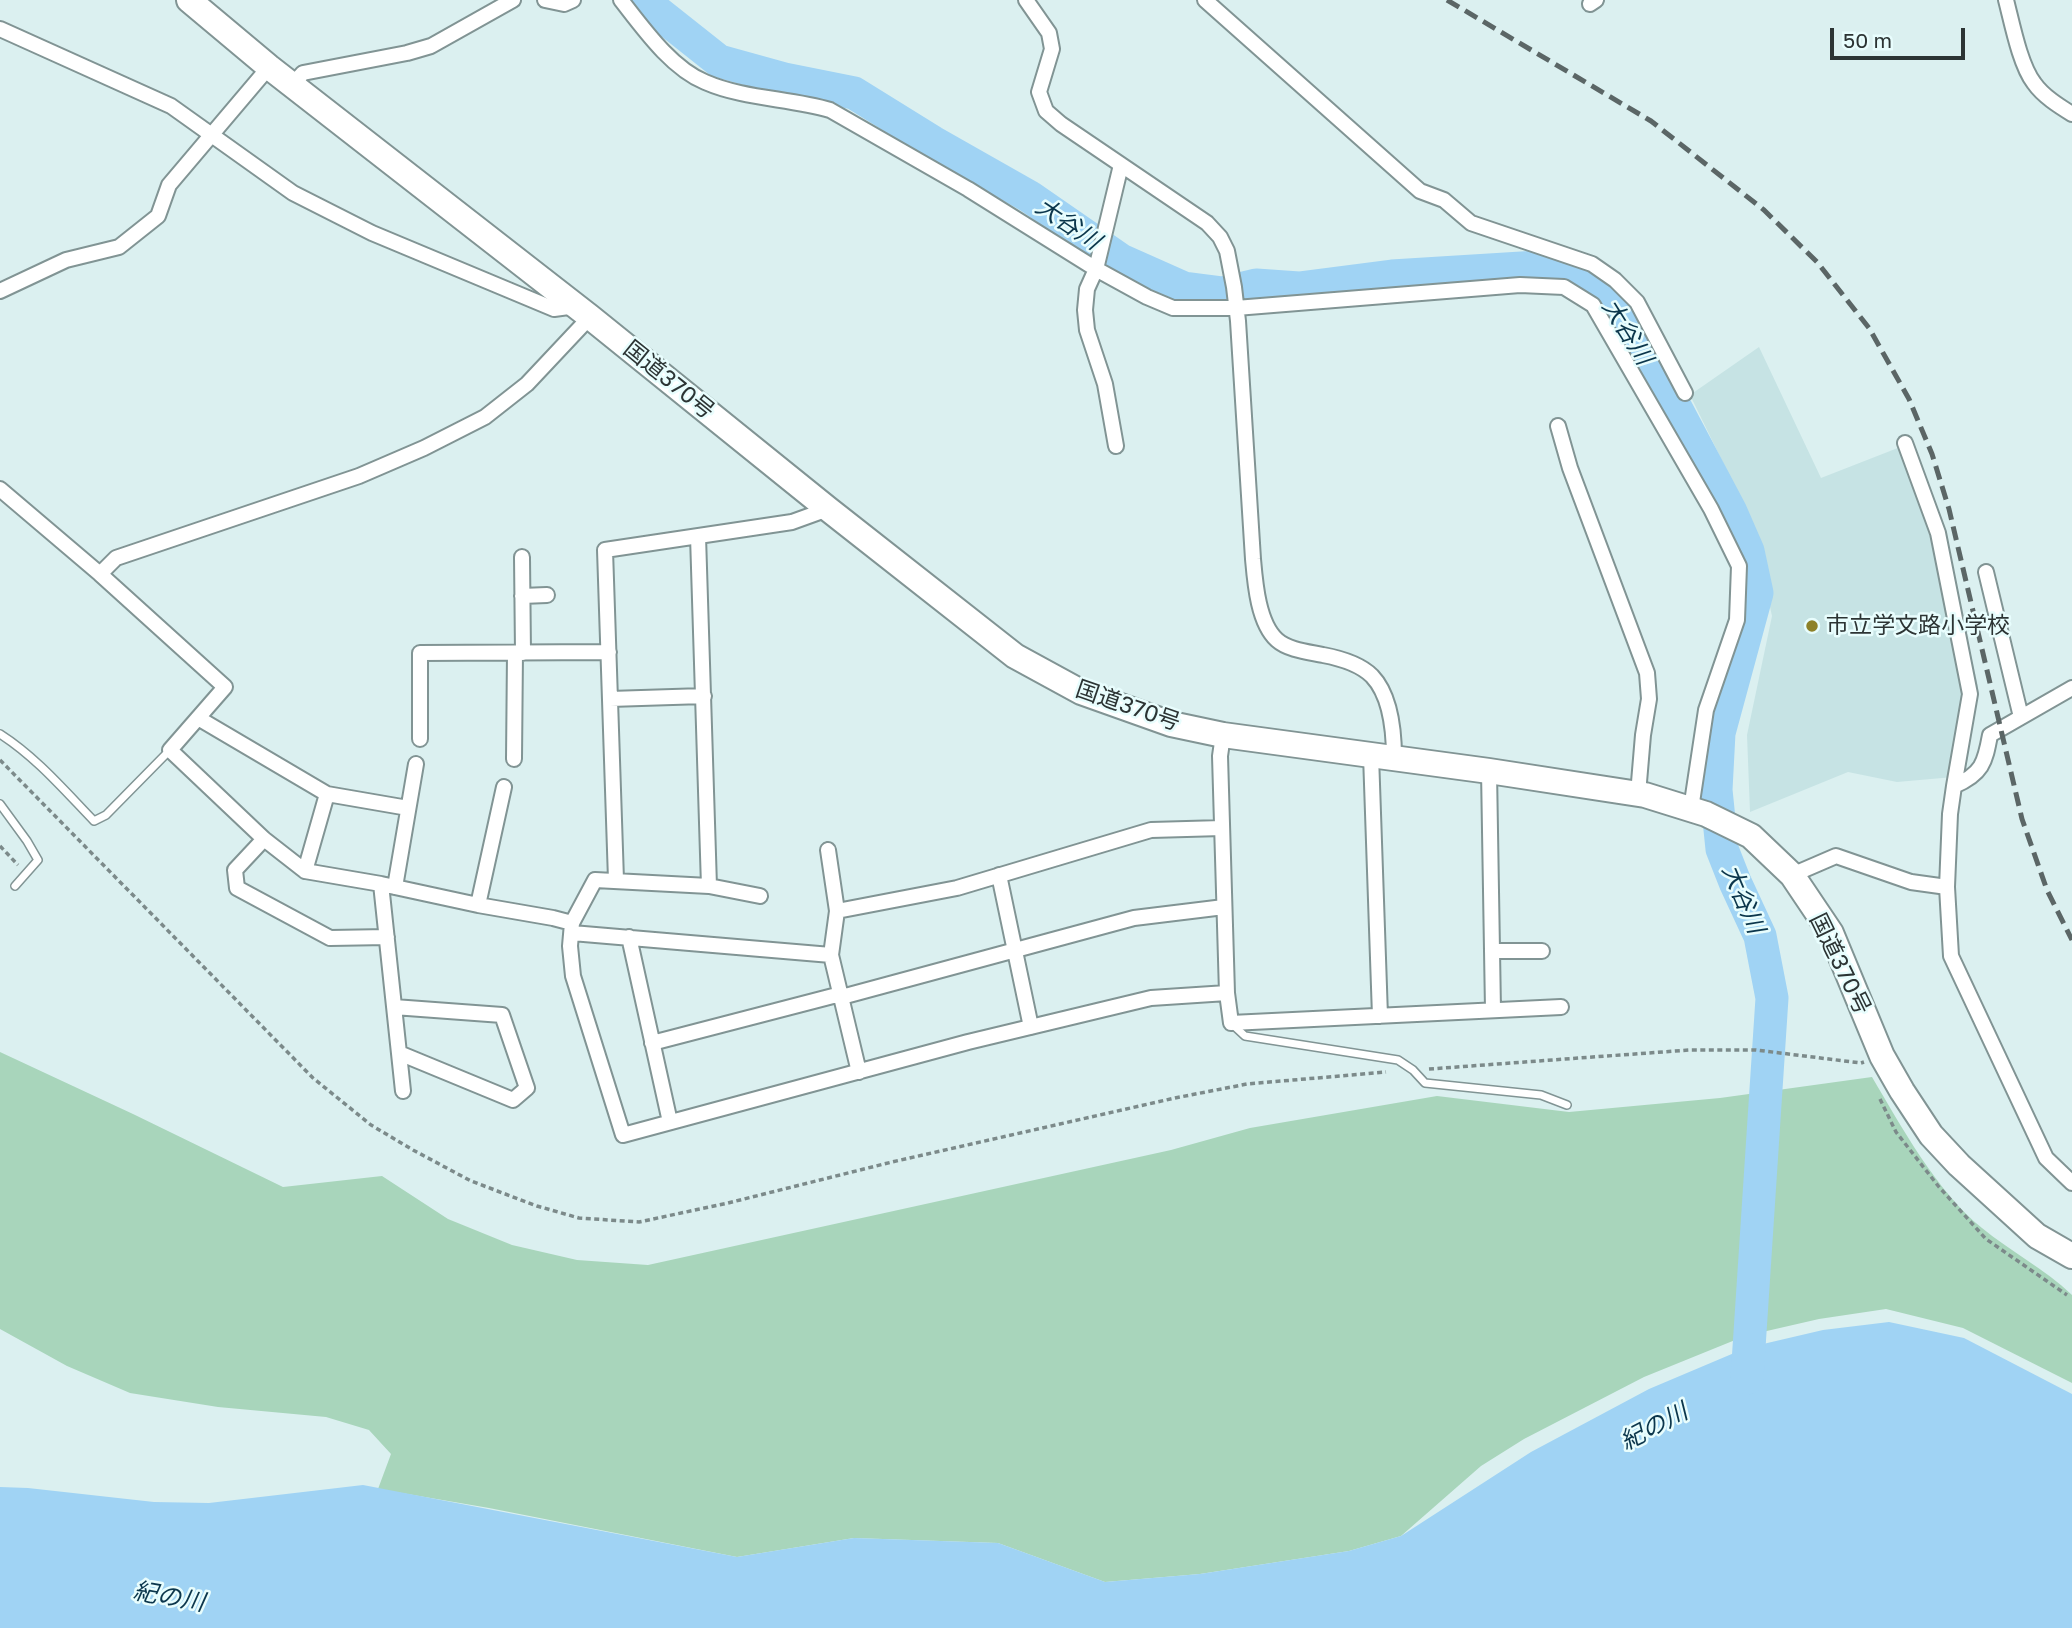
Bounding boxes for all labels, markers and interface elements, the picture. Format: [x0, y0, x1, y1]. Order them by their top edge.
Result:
scale bar [1834, 14, 1969, 58]
text: 50 m [1843, 27, 1892, 53]
water label: 大谷川 [1030, 192, 1106, 256]
water label: 大谷川 [1596, 294, 1658, 370]
street label: 国道370号 [618, 335, 720, 425]
place label: 市立学文路小学校 [1826, 612, 2010, 640]
marker: 市立学文路小学校 [1804, 618, 1820, 634]
street label: 国道370号 [1072, 675, 1184, 737]
water label: 大谷川 [1716, 860, 1770, 938]
street label: 国道370号 [1804, 909, 1876, 1019]
water label: 紀の川 [1615, 1397, 1693, 1457]
water label: 紀の川 [131, 1577, 207, 1617]

